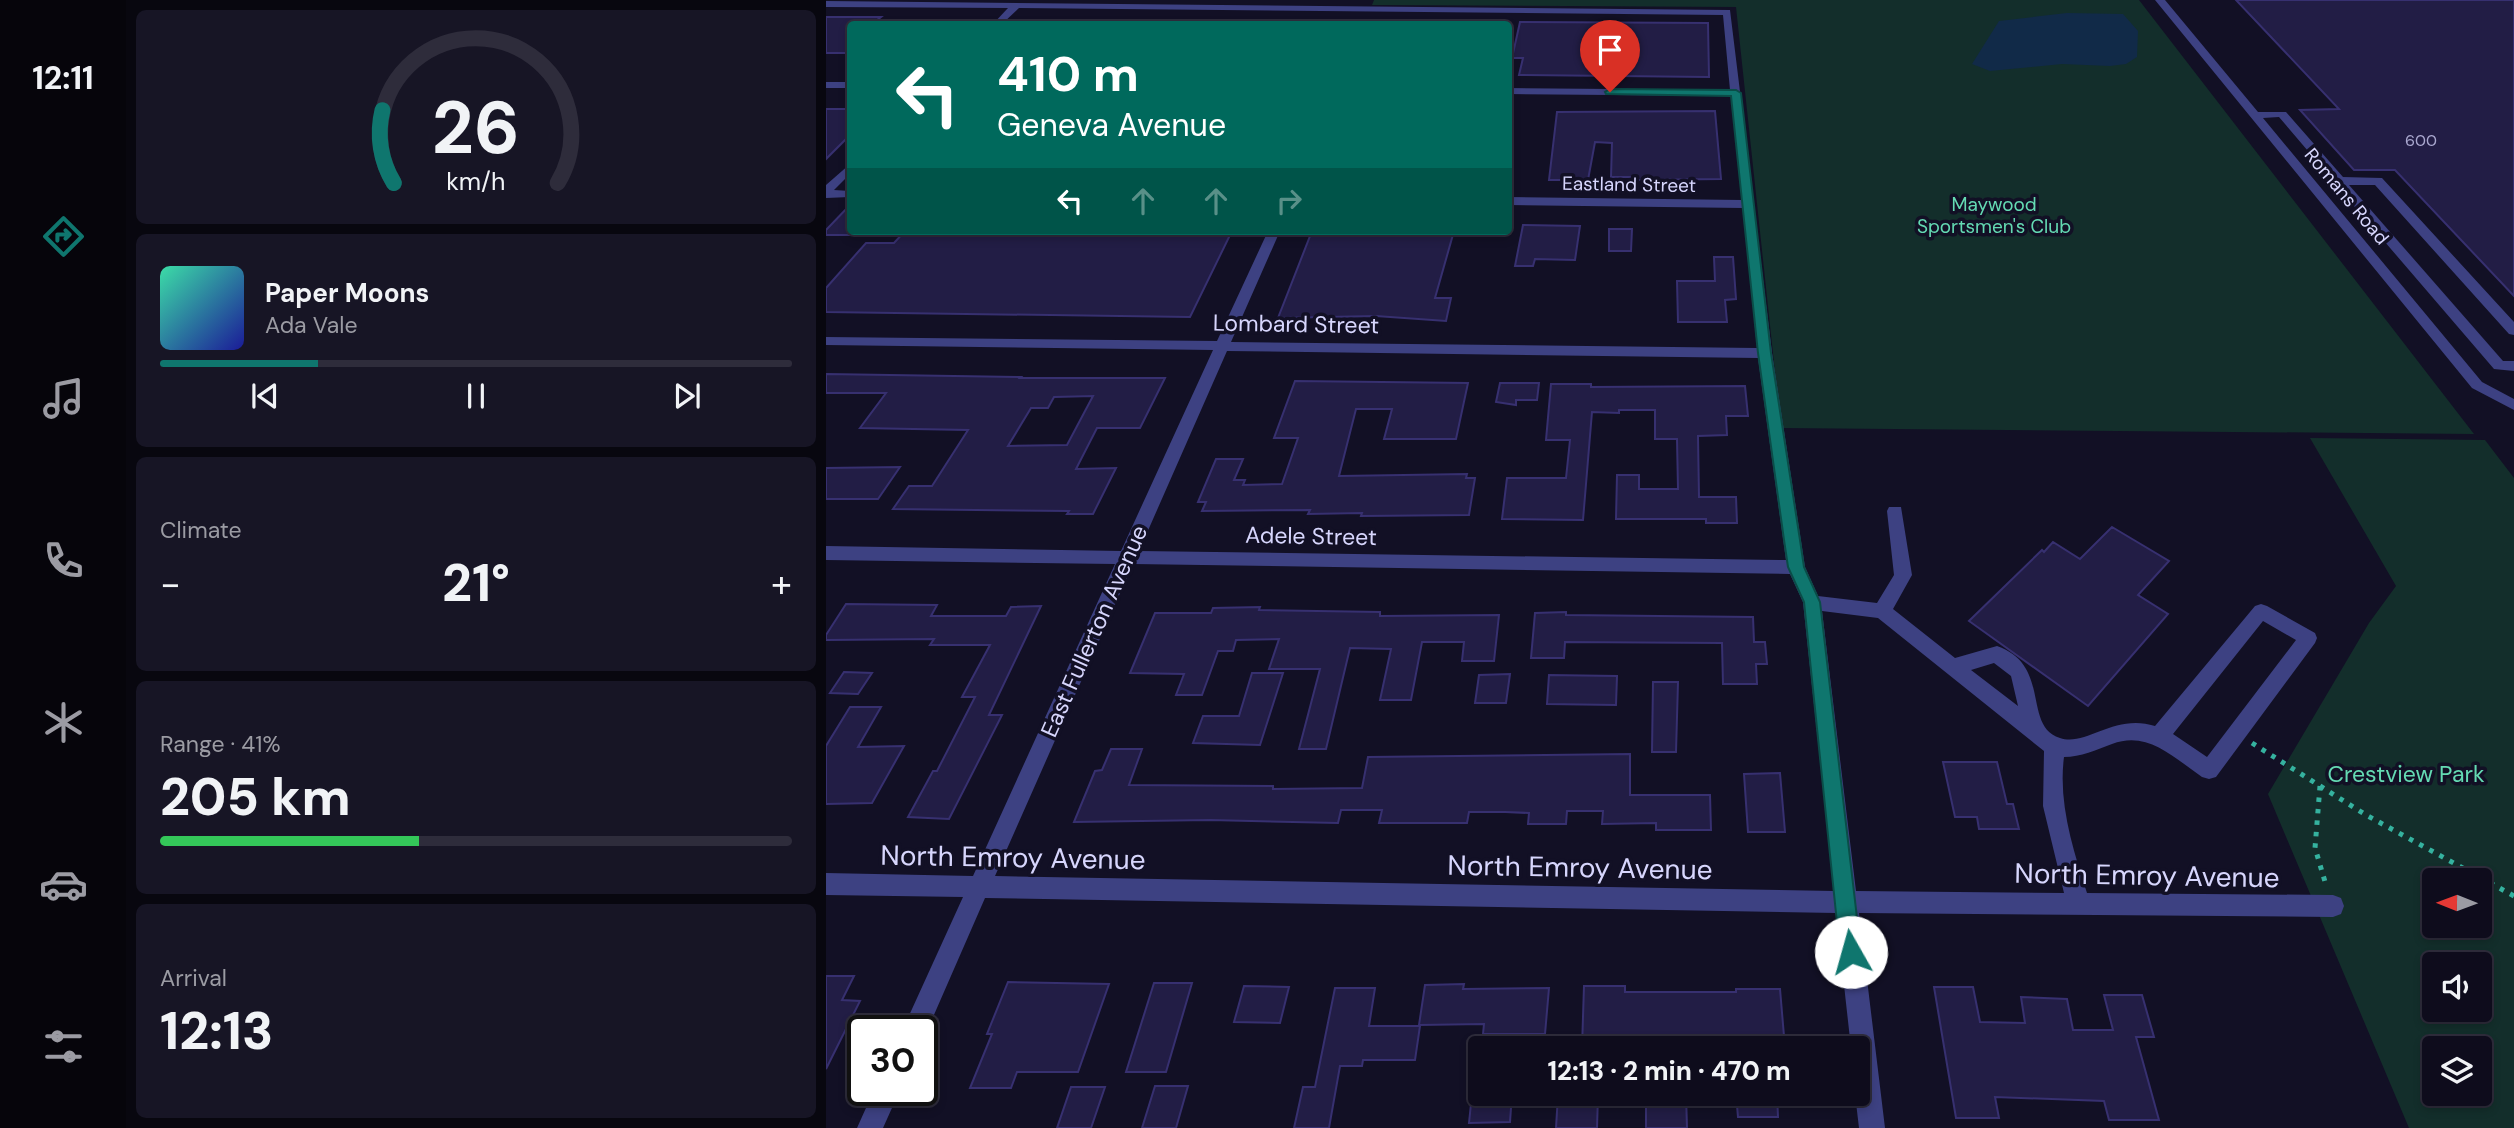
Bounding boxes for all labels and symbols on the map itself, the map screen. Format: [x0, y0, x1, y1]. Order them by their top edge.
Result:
pin [1580, 20, 1640, 92]
house number: 600 [2405, 130, 2437, 151]
street label: Romans Road [2299, 143, 2394, 250]
street label: Eastland Street [1562, 171, 1696, 198]
park label: Maywood Sportsmen's Club [1917, 192, 2071, 239]
street label: Lombard Street [1213, 308, 1379, 340]
street label: East Fullerton Avenue [1034, 520, 1154, 742]
street label: Adele Street [1245, 520, 1377, 552]
park label: Crestview Park [2327, 759, 2485, 789]
street label: North Emroy Avenue [880, 837, 1146, 878]
street label: North Emroy Avenue [1447, 847, 1713, 888]
street label: North Emroy Avenue [2014, 855, 2280, 896]
north arrow [2422, 868, 2492, 938]
position arrow [1814, 915, 1888, 989]
speed limit sign: 30 [847, 1015, 938, 1106]

